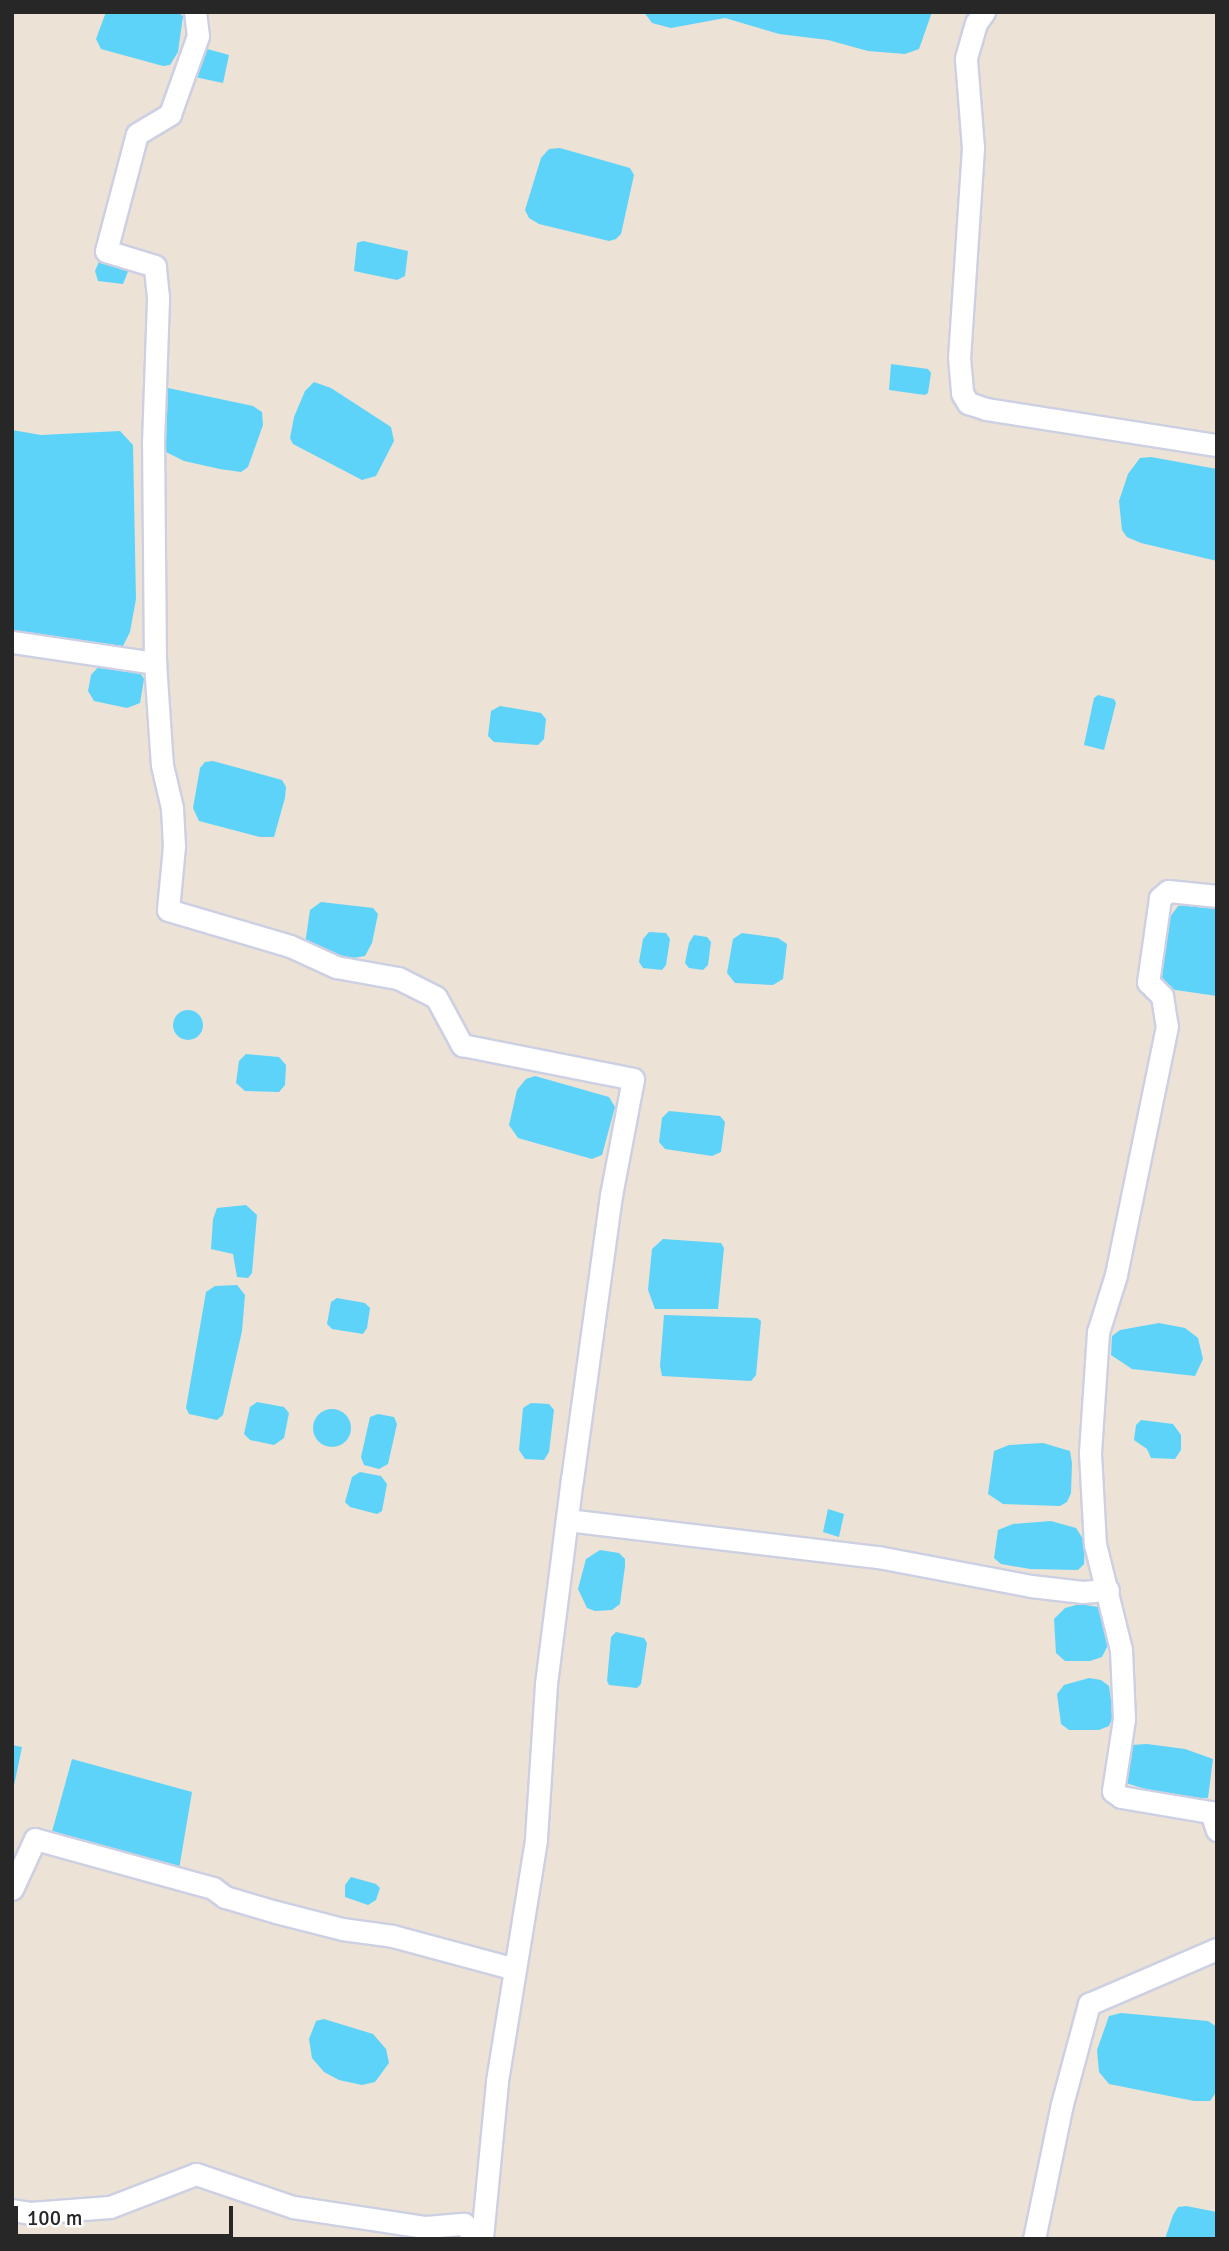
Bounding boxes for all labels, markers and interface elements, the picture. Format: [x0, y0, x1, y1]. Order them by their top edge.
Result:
scale bar [18, 2192, 236, 2236]
text: 100 m [27, 2205, 82, 2231]

